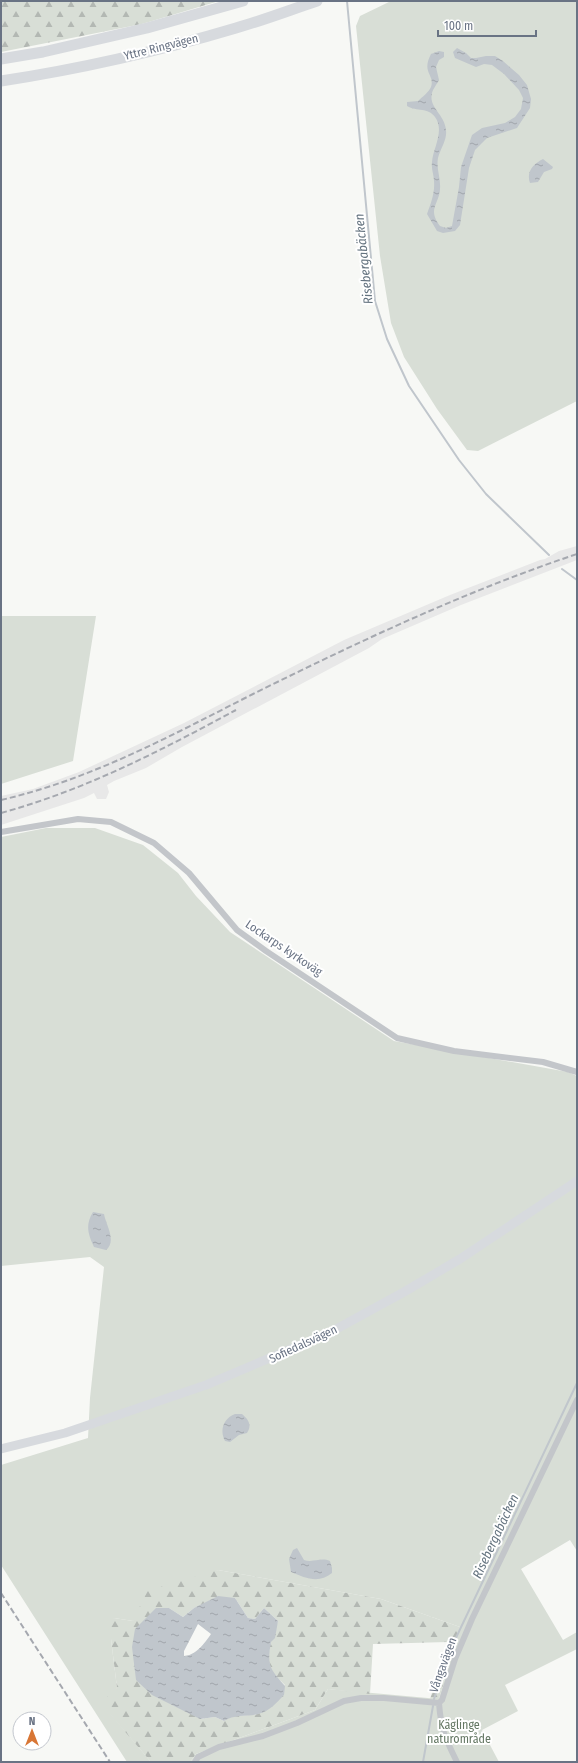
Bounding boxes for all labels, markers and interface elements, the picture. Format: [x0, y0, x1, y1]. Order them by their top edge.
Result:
scale bar [438, 12, 536, 38]
text: 100 m [444, 19, 473, 33]
street label: Yttre Ringvägen [122, 31, 200, 63]
water label: Risebergabäcken [351, 213, 376, 305]
street label: Lockarps kyrkoväg [243, 917, 325, 979]
street label: Sofiedalsvägen [267, 1322, 339, 1366]
water label: Risebergabäcken [469, 1492, 522, 1581]
street label: Vångavägen [427, 1636, 459, 1694]
north arrow [12, 1711, 52, 1751]
text: N [29, 1715, 35, 1728]
park label: Käglinge naturområde [427, 1718, 491, 1746]

